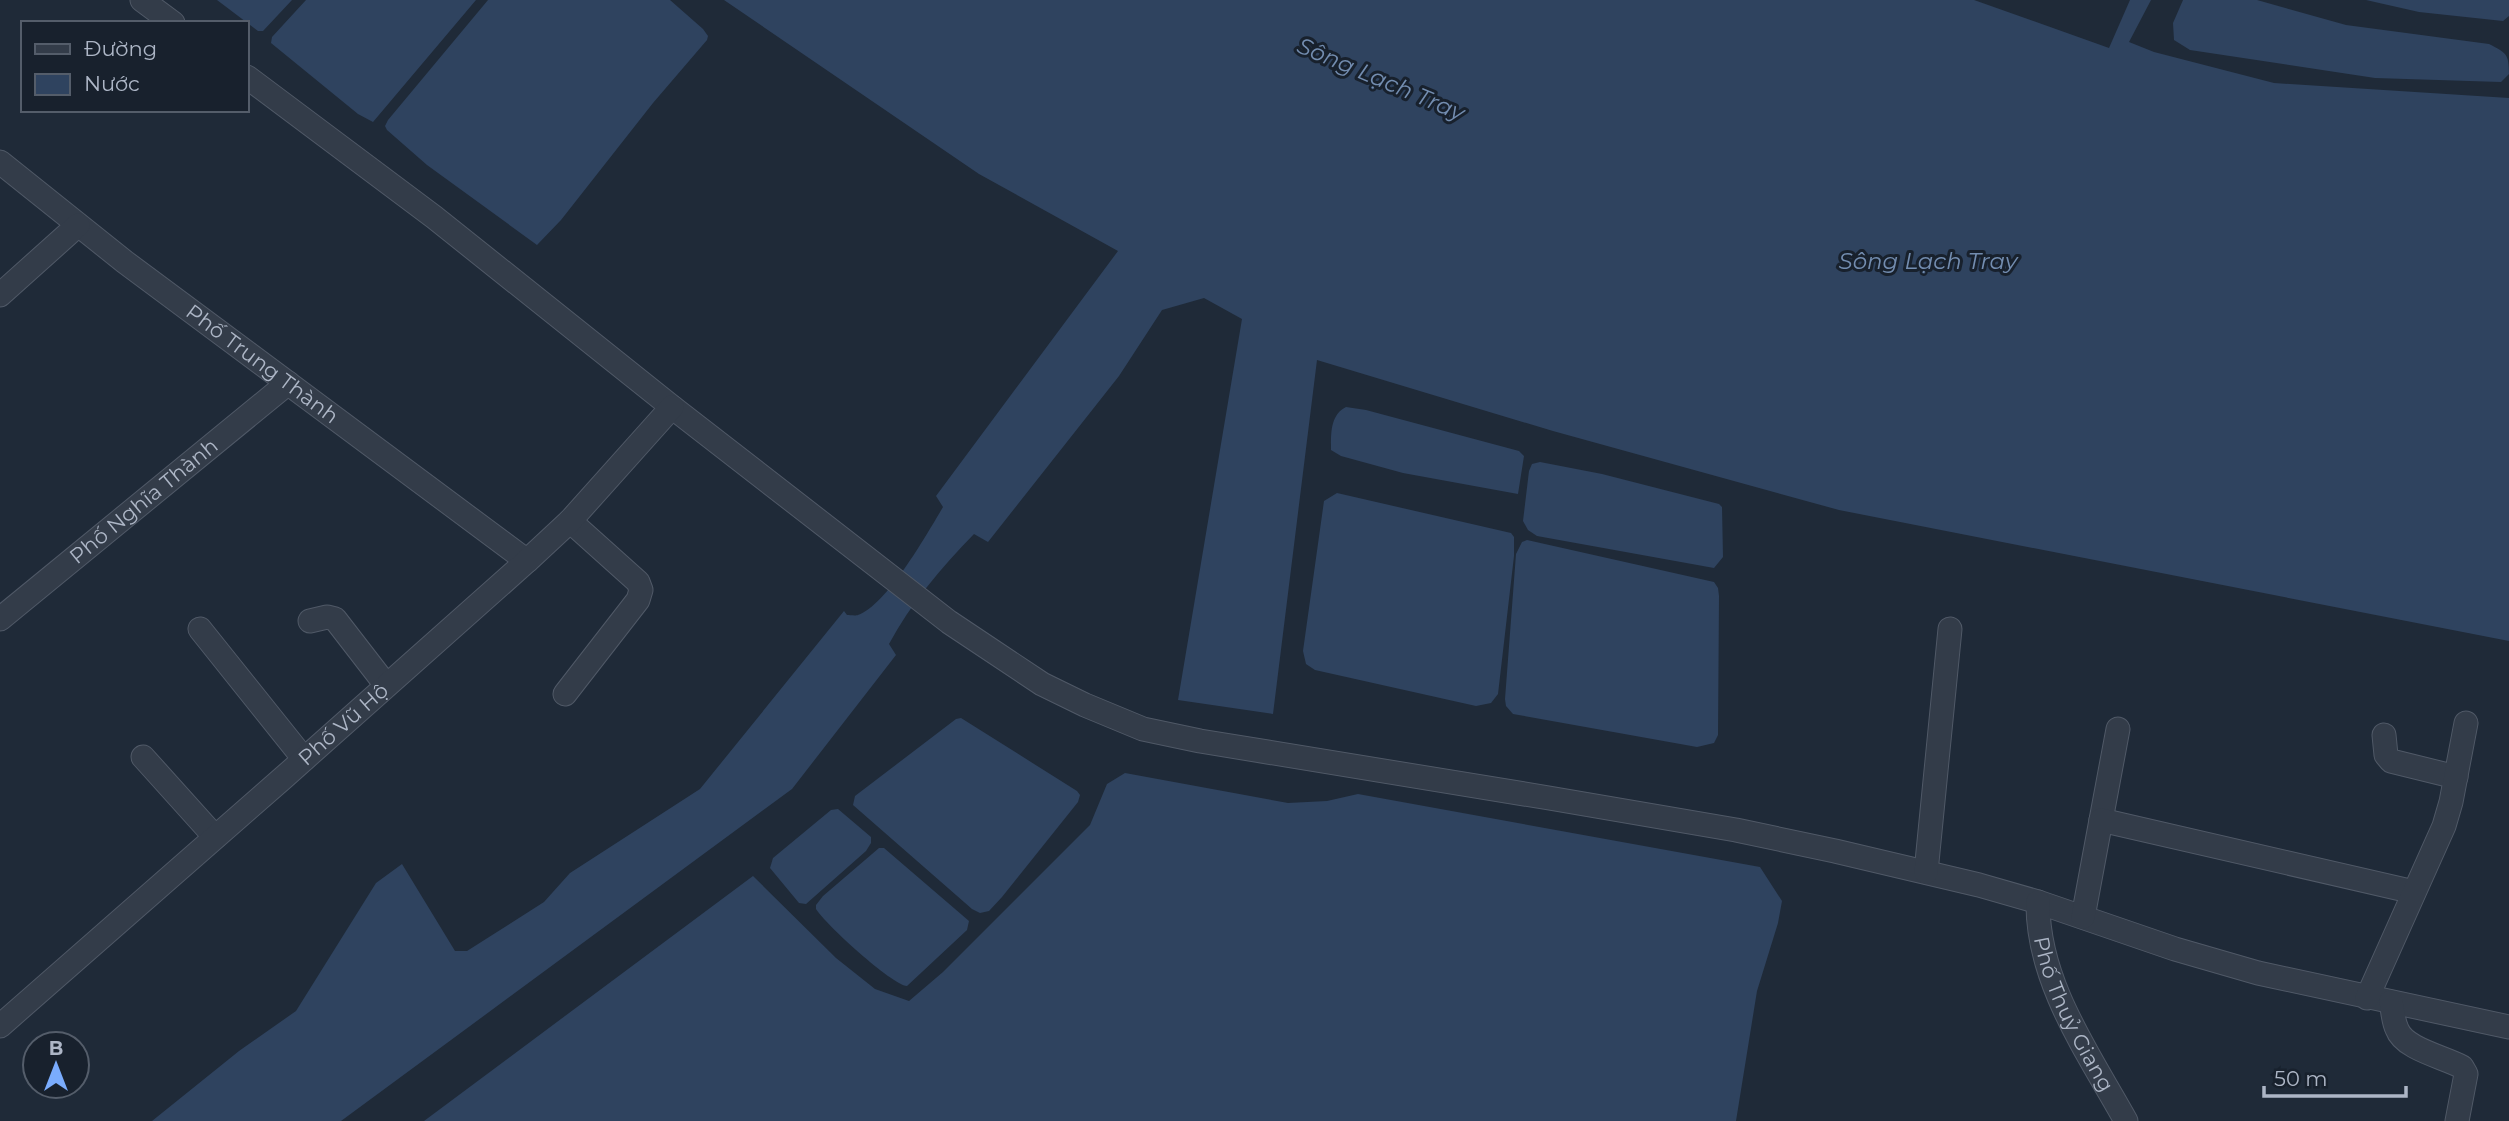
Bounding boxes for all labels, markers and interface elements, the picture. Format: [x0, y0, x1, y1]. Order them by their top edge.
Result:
legend [21, 21, 248, 112]
water label: Sông Lạch Tray [1293, 31, 1470, 127]
text: Đường [84, 36, 157, 61]
text: Nước [84, 71, 140, 96]
water label: Sông Lạch Tray [1839, 247, 2019, 275]
street label: Phố Trung Thành [181, 299, 344, 428]
street label: Phố Nghĩa Thành [64, 433, 223, 569]
street label: Phố Vũ Hộ [293, 677, 393, 771]
street label: Phố Thuỷ Giang [2029, 934, 2119, 1096]
north arrow [21, 1030, 91, 1100]
text: B [49, 1037, 63, 1060]
scale bar [2264, 1054, 2406, 1098]
text: 50 m [2274, 1066, 2328, 1091]

